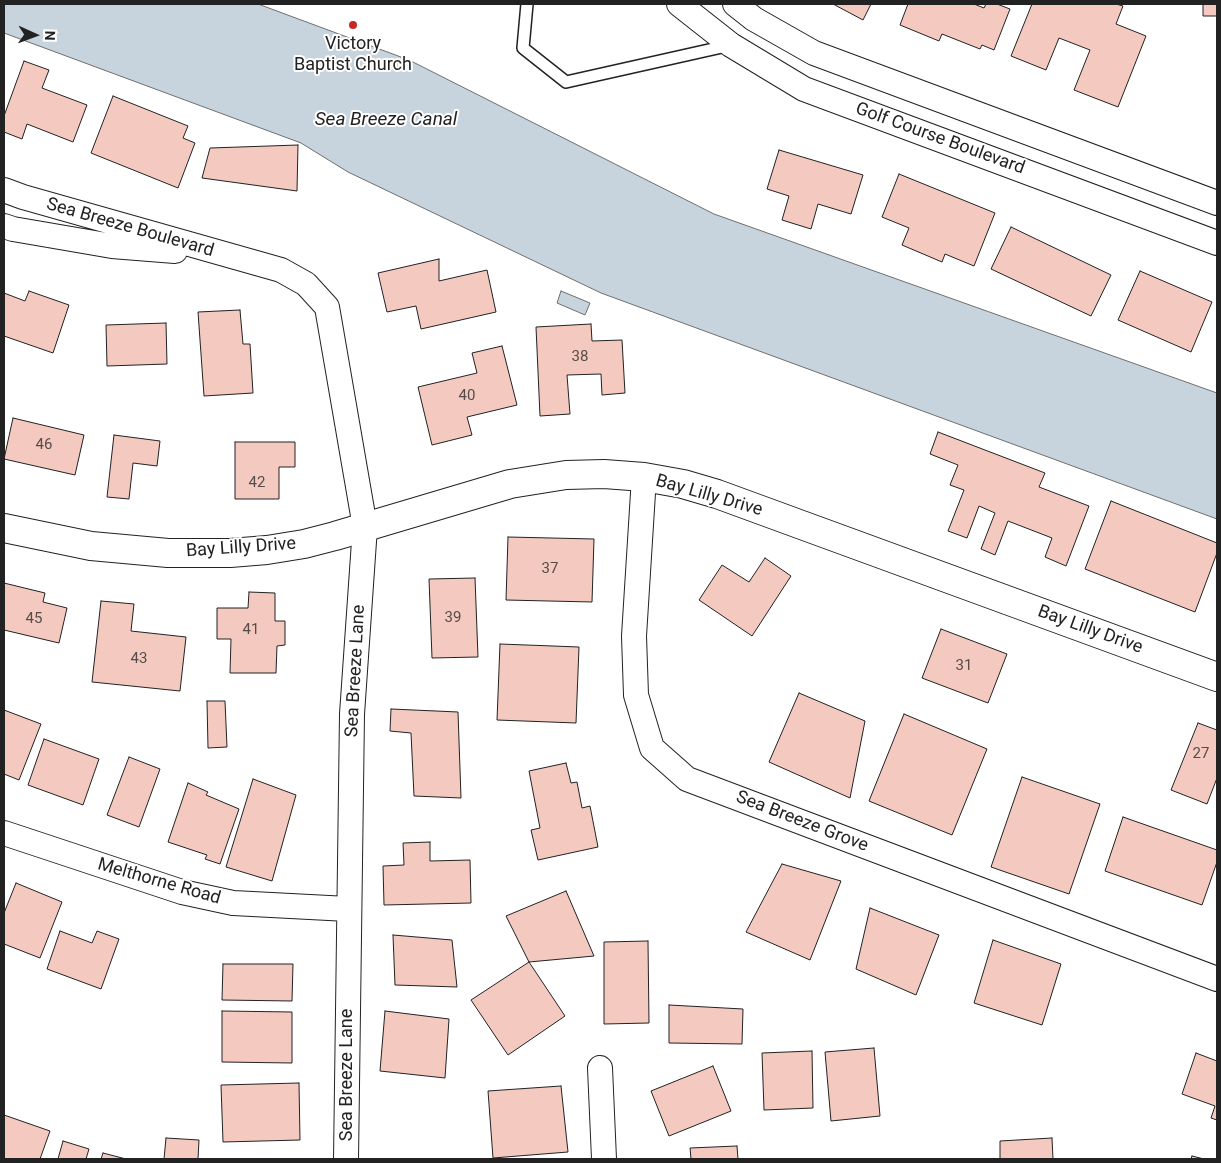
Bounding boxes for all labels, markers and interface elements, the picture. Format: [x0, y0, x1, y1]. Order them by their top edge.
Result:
north arrow [10, 10, 60, 60]
marker: Victory Baptist Church [347, 19, 359, 31]
text: N [42, 30, 58, 41]
place label: Victory Baptist Church [294, 33, 412, 76]
street label: Golf Course Boulevard [852, 98, 1028, 180]
water label: Sea Breeze Canal [315, 109, 457, 131]
street label: Sea Breeze Boulevard [44, 194, 216, 262]
house number: 38 [572, 348, 588, 366]
house number: 40 [459, 387, 475, 405]
house number: 46 [36, 436, 52, 454]
street label: Bay Lilly Drive [653, 470, 765, 522]
house number: 42 [249, 474, 265, 492]
street label: Bay Lilly Drive [185, 533, 297, 563]
house number: 37 [542, 560, 558, 578]
street label: Bay Lilly Drive [1035, 601, 1145, 659]
street label: Sea Breeze Lane [342, 604, 370, 738]
house number: 39 [445, 609, 461, 627]
house number: 45 [26, 610, 42, 628]
house number: 41 [243, 621, 259, 639]
house number: 43 [131, 650, 147, 668]
house number: 31 [956, 657, 972, 675]
house number: 27 [1193, 745, 1209, 763]
street label: Sea Breeze Grove [733, 787, 871, 857]
street label: Melthorne Road [95, 854, 223, 910]
street label: Sea Breeze Lane [336, 1009, 358, 1141]

